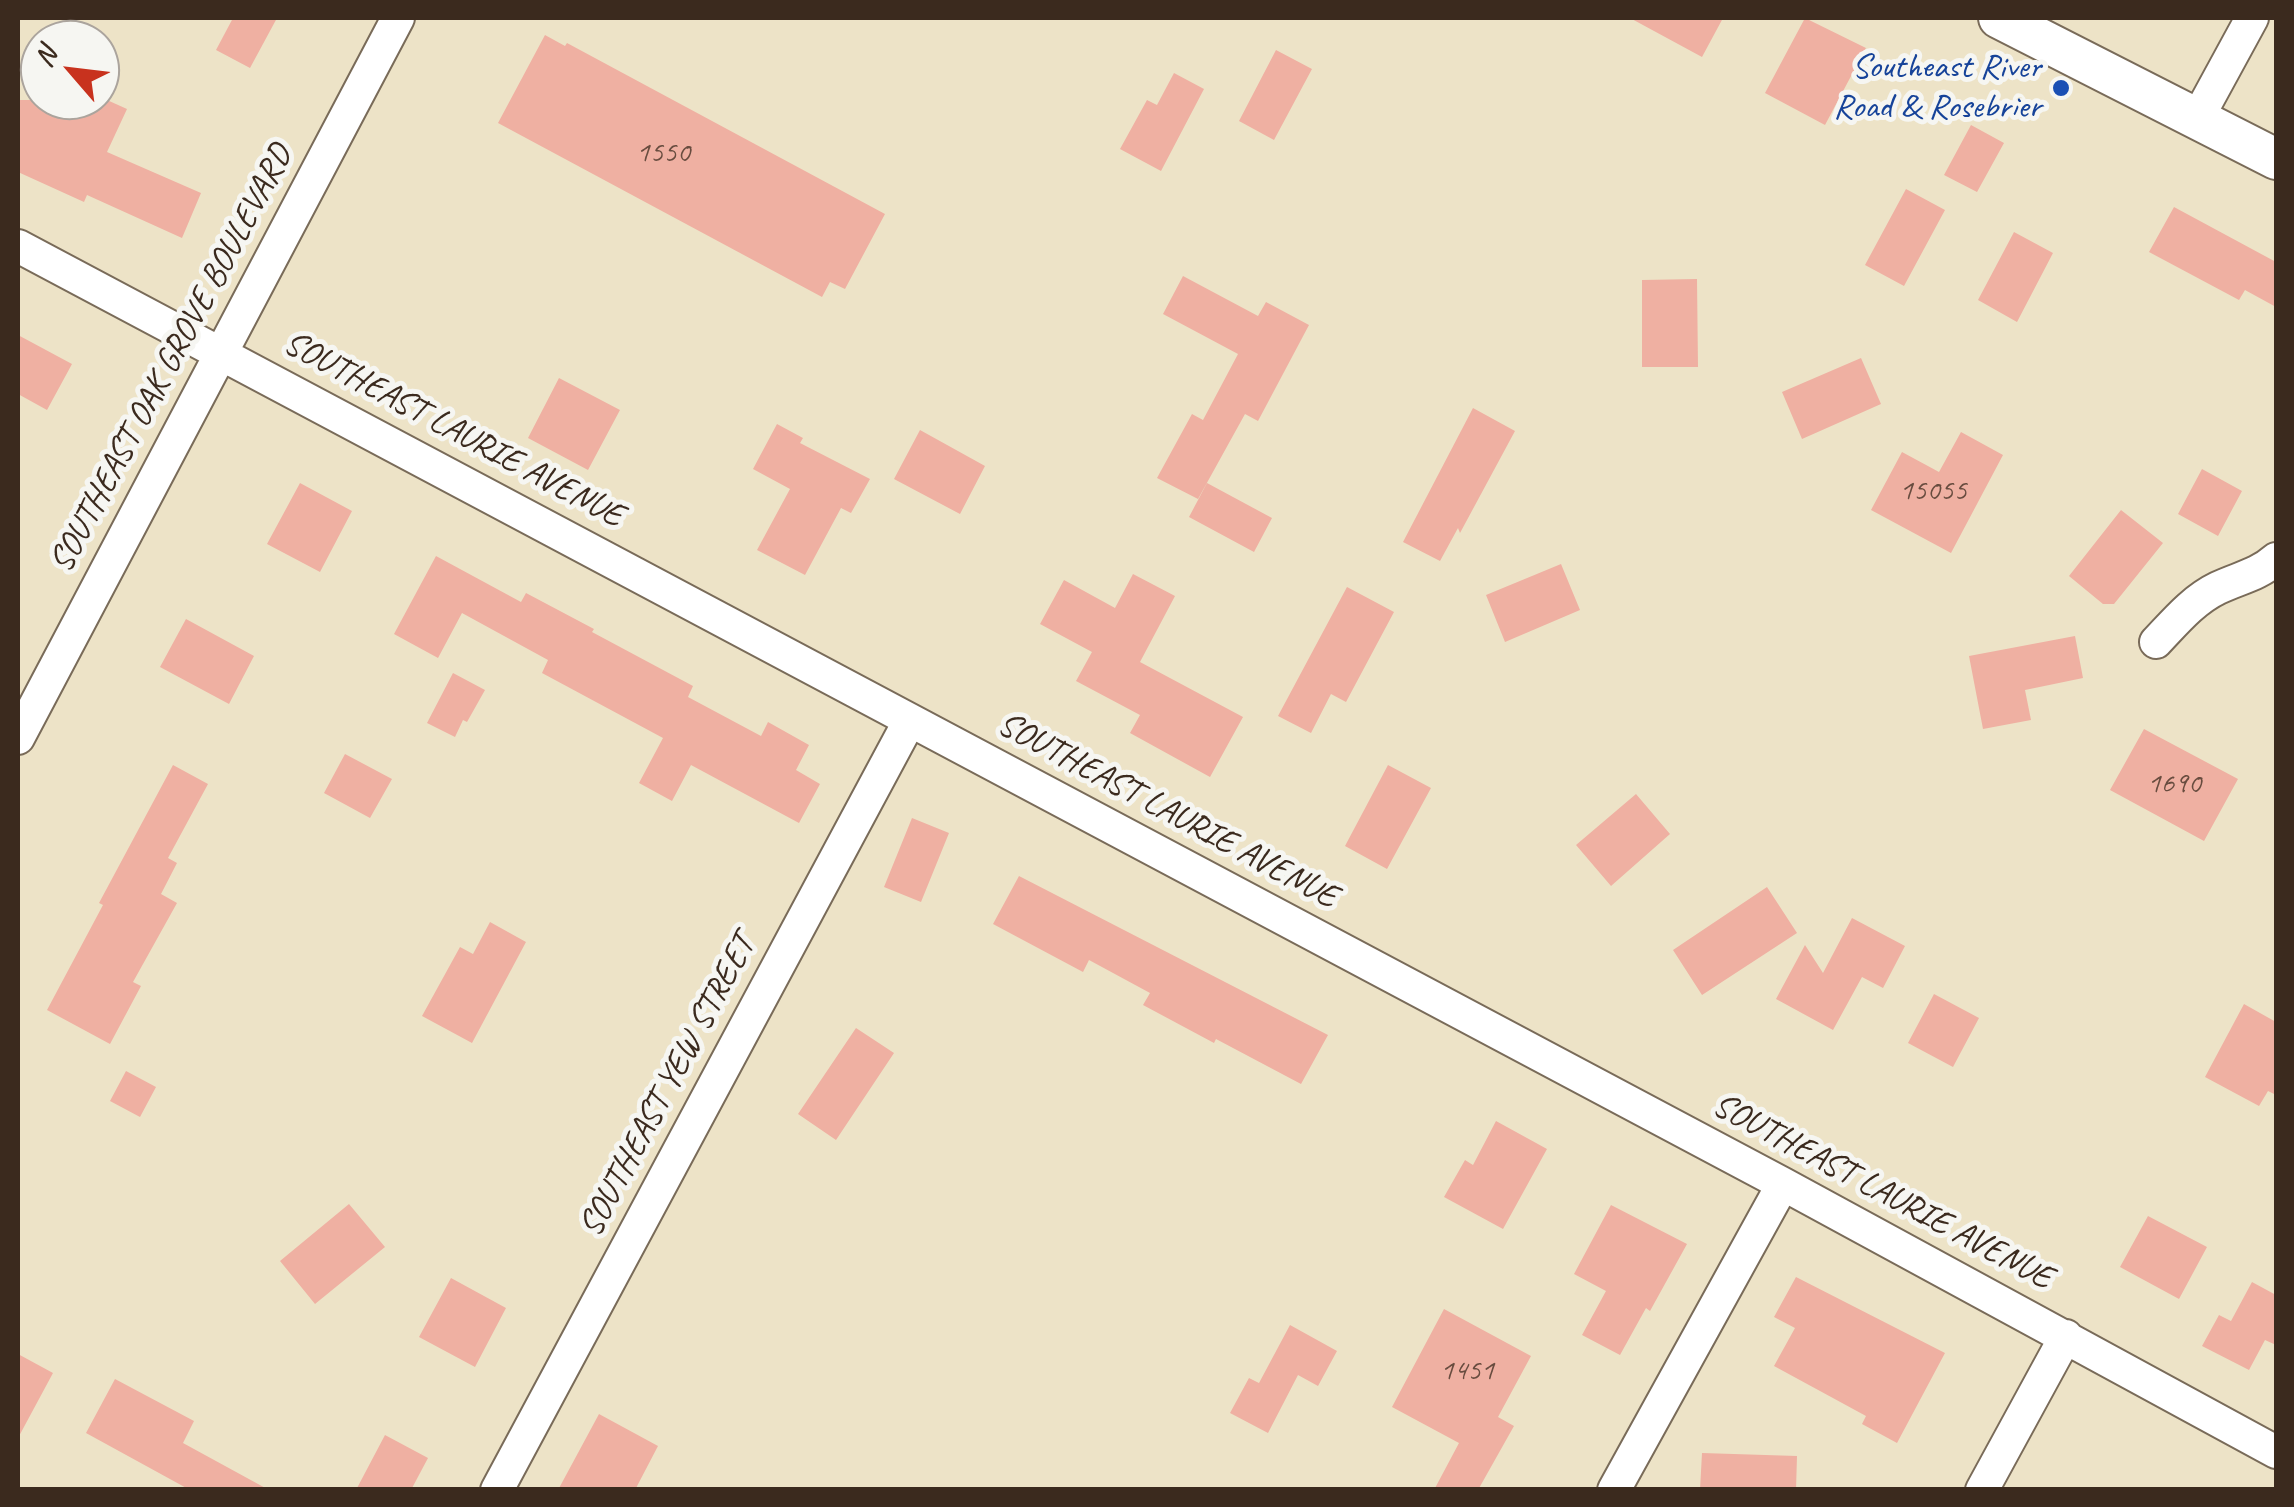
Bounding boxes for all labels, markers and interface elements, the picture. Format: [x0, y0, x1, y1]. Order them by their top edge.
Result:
north arrow [20, 20, 120, 120]
text: N [25, 41, 64, 72]
place label: Southeast River Road & Rosebrier [1833, 47, 2041, 129]
marker: Southeast River Road & Rosebrier [2050, 77, 2072, 99]
house number: 1550 [636, 135, 690, 171]
street label: SOUTHEAST OAK GROVE BOULEVARD [41, 138, 303, 580]
street label: SOUTHEAST LAURIE AVENUE [276, 323, 630, 537]
house number: 15055 [1899, 473, 1967, 509]
street label: SOUTHEAST LAURIE AVENUE [990, 704, 1344, 918]
house number: 1690 [2147, 766, 2201, 802]
street label: SOUTHEAST YEW STREET [571, 928, 765, 1244]
street label: SOUTHEAST LAURIE AVENUE [1705, 1085, 2059, 1299]
house number: 1451 [1440, 1353, 1494, 1389]

